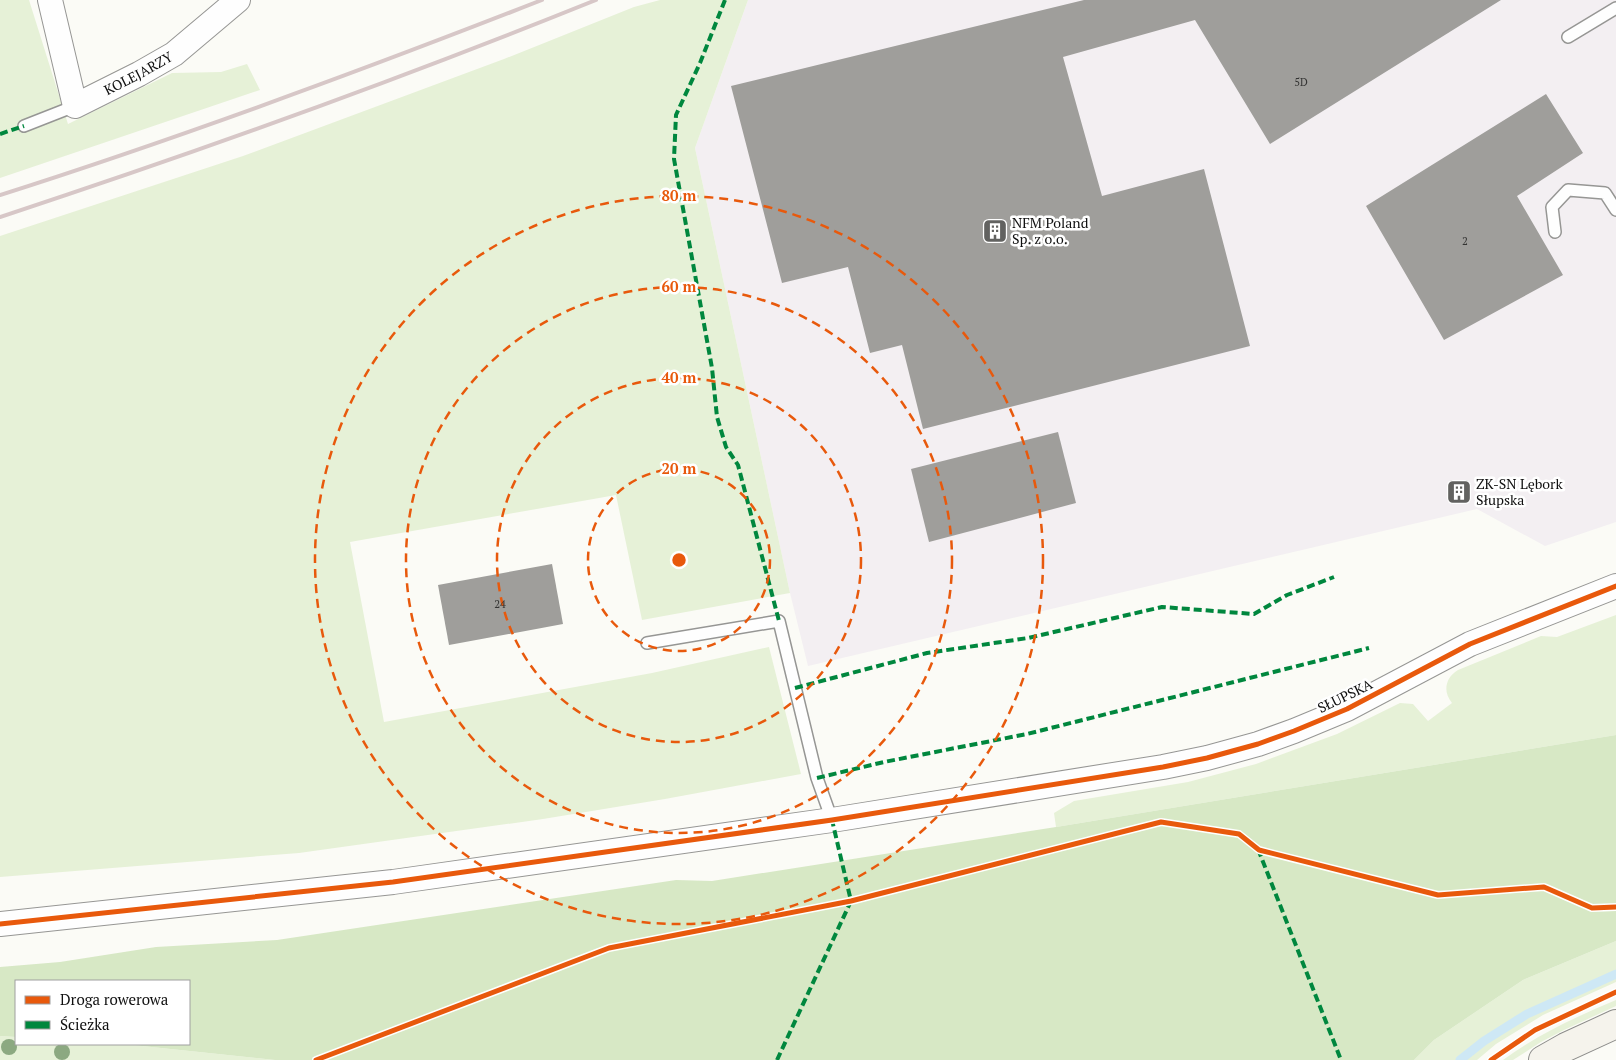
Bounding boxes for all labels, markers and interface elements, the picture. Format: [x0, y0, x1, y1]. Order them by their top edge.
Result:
street label: KOLEJARZY [100, 46, 177, 99]
house number: 5D [1294, 75, 1308, 89]
text: 80 m [662, 185, 697, 205]
place label: NFM Poland Sp. z o.o. [1012, 213, 1089, 248]
building icon: NFM Poland Sp. z o.o. [982, 218, 1008, 244]
house number: 2 [1462, 234, 1468, 248]
text: 60 m [662, 276, 697, 296]
text: 40 m [662, 367, 697, 387]
text: 20 m [662, 458, 697, 478]
place label: ZK-SN Lębork Słupska [1476, 474, 1563, 509]
building icon: ZK-SN Lębork Słupska [1446, 479, 1472, 505]
centre of rings [670, 551, 688, 569]
house number: 24 [494, 597, 506, 611]
street label: SŁUPSKA [1314, 674, 1376, 717]
legend [15, 980, 190, 1045]
text: Droga rowerowa [60, 989, 169, 1009]
text: Ścieżka [60, 1014, 110, 1034]

